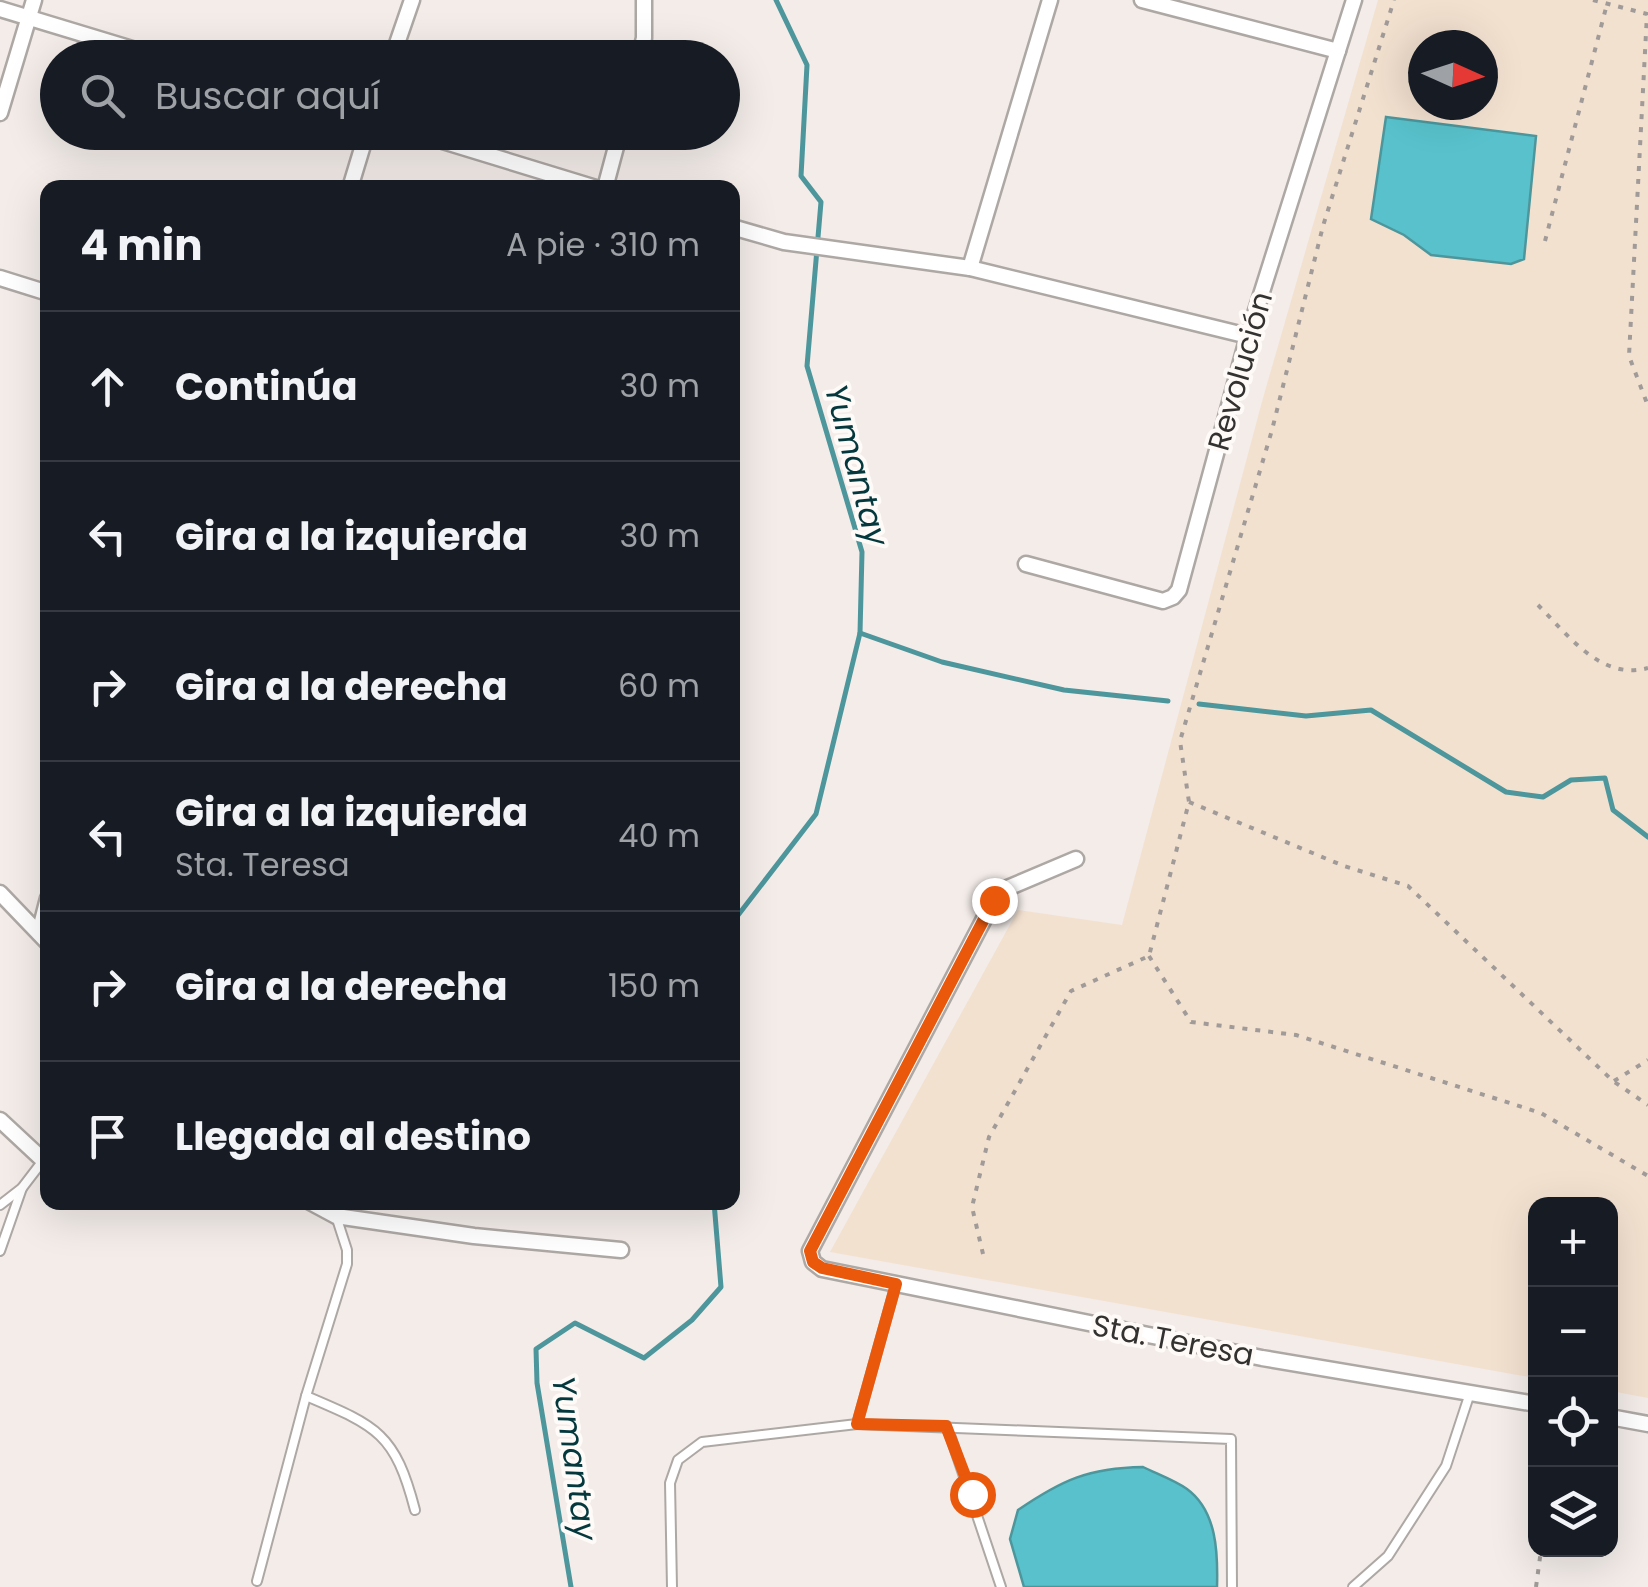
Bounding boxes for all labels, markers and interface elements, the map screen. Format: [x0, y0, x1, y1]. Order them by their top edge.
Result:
north arrow [1408, 30, 1498, 120]
search box [40, 40, 740, 150]
icon: search [75, 68, 130, 123]
text: Buscar aquí [155, 69, 381, 122]
text: 4 min [80, 216, 203, 275]
text: A pie · 310 m [506, 222, 700, 267]
street label: Revolución [1197, 287, 1283, 455]
icon: ahead [80, 359, 135, 414]
text: Continúa [175, 360, 357, 413]
text: 30 m [620, 363, 700, 408]
water label: Yumantay [814, 379, 901, 553]
icon: left [80, 509, 135, 564]
text: Gira a la izquierda [175, 510, 528, 563]
text: 30 m [620, 513, 700, 558]
icon: right [80, 659, 135, 714]
text: Gira a la derecha [175, 660, 508, 713]
text: 60 m [618, 663, 700, 708]
text: Gira a la izquierda [175, 786, 528, 839]
icon: left [80, 809, 135, 864]
text: 40 m [618, 813, 700, 858]
text: Sta. Teresa [175, 842, 350, 887]
route end [972, 878, 1018, 924]
icon: right [80, 959, 135, 1014]
text: Gira a la derecha [175, 960, 508, 1013]
text: 150 m [608, 963, 700, 1008]
icon: arrive [80, 1109, 135, 1164]
text: Llegada al destino [175, 1110, 531, 1163]
map controls [1528, 1197, 1618, 1557]
button: + [1528, 1197, 1618, 1287]
button: − [1528, 1287, 1618, 1377]
street label: Sta. Teresa [1089, 1303, 1257, 1377]
water label: Yumantay [541, 1373, 609, 1545]
button: locate [1528, 1377, 1618, 1467]
button: layers [1528, 1467, 1618, 1557]
route start [950, 1472, 996, 1518]

